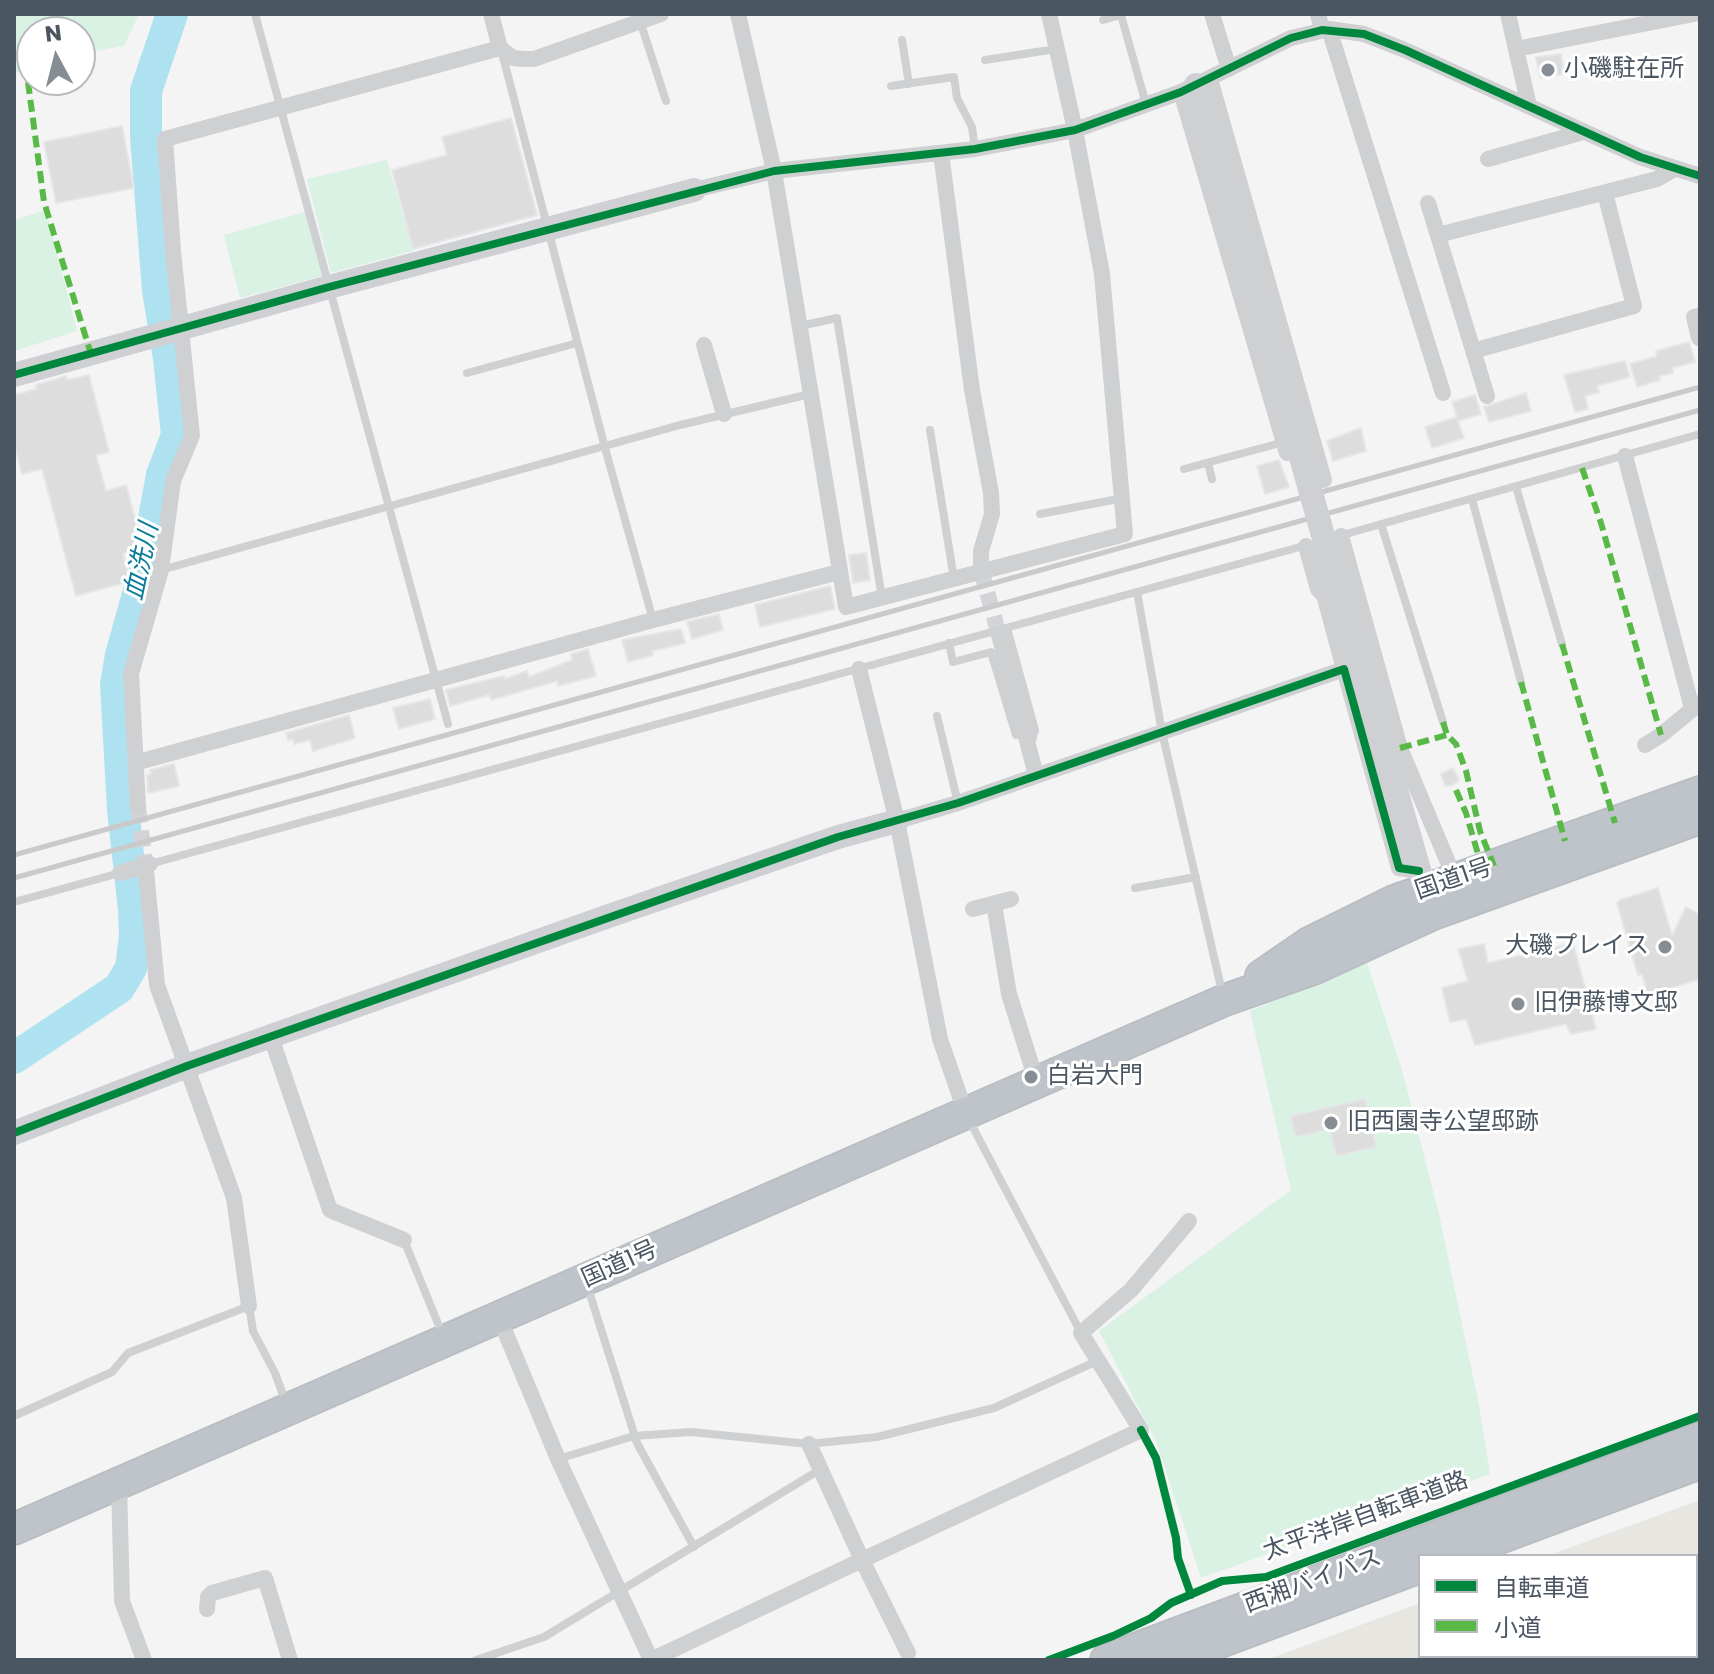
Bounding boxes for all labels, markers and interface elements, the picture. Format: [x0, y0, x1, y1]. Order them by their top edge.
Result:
north arrow [16, 16, 96, 96]
text: N [43, 17, 63, 50]
place label: 小磯駐在所 [1564, 56, 1684, 84]
marker: 小磯駐在所 [1539, 61, 1557, 79]
water label: 血洗川 [120, 521, 166, 603]
street label: 国道1号 [1412, 853, 1496, 907]
place label: 大磯プレイス [1505, 933, 1649, 961]
marker: 大磯プレイス [1656, 938, 1674, 956]
place label: 旧伊藤博文邸 [1534, 990, 1678, 1018]
marker: 旧伊藤博文邸 [1509, 995, 1527, 1013]
place label: 白岩大門 [1047, 1063, 1143, 1091]
marker: 白岩大門 [1022, 1068, 1040, 1086]
place label: 旧西園寺公望邸跡 [1347, 1109, 1539, 1137]
marker: 旧西園寺公望邸跡 [1322, 1114, 1340, 1132]
street label: 国道1号 [578, 1236, 662, 1294]
street label: 太平洋岸自転車道路 [1260, 1467, 1472, 1567]
street label: 西湘バイパス [1240, 1544, 1386, 1620]
legend [1418, 1554, 1698, 1658]
text: 自転車道 [1494, 1571, 1590, 1604]
text: 小道 [1494, 1611, 1542, 1644]

